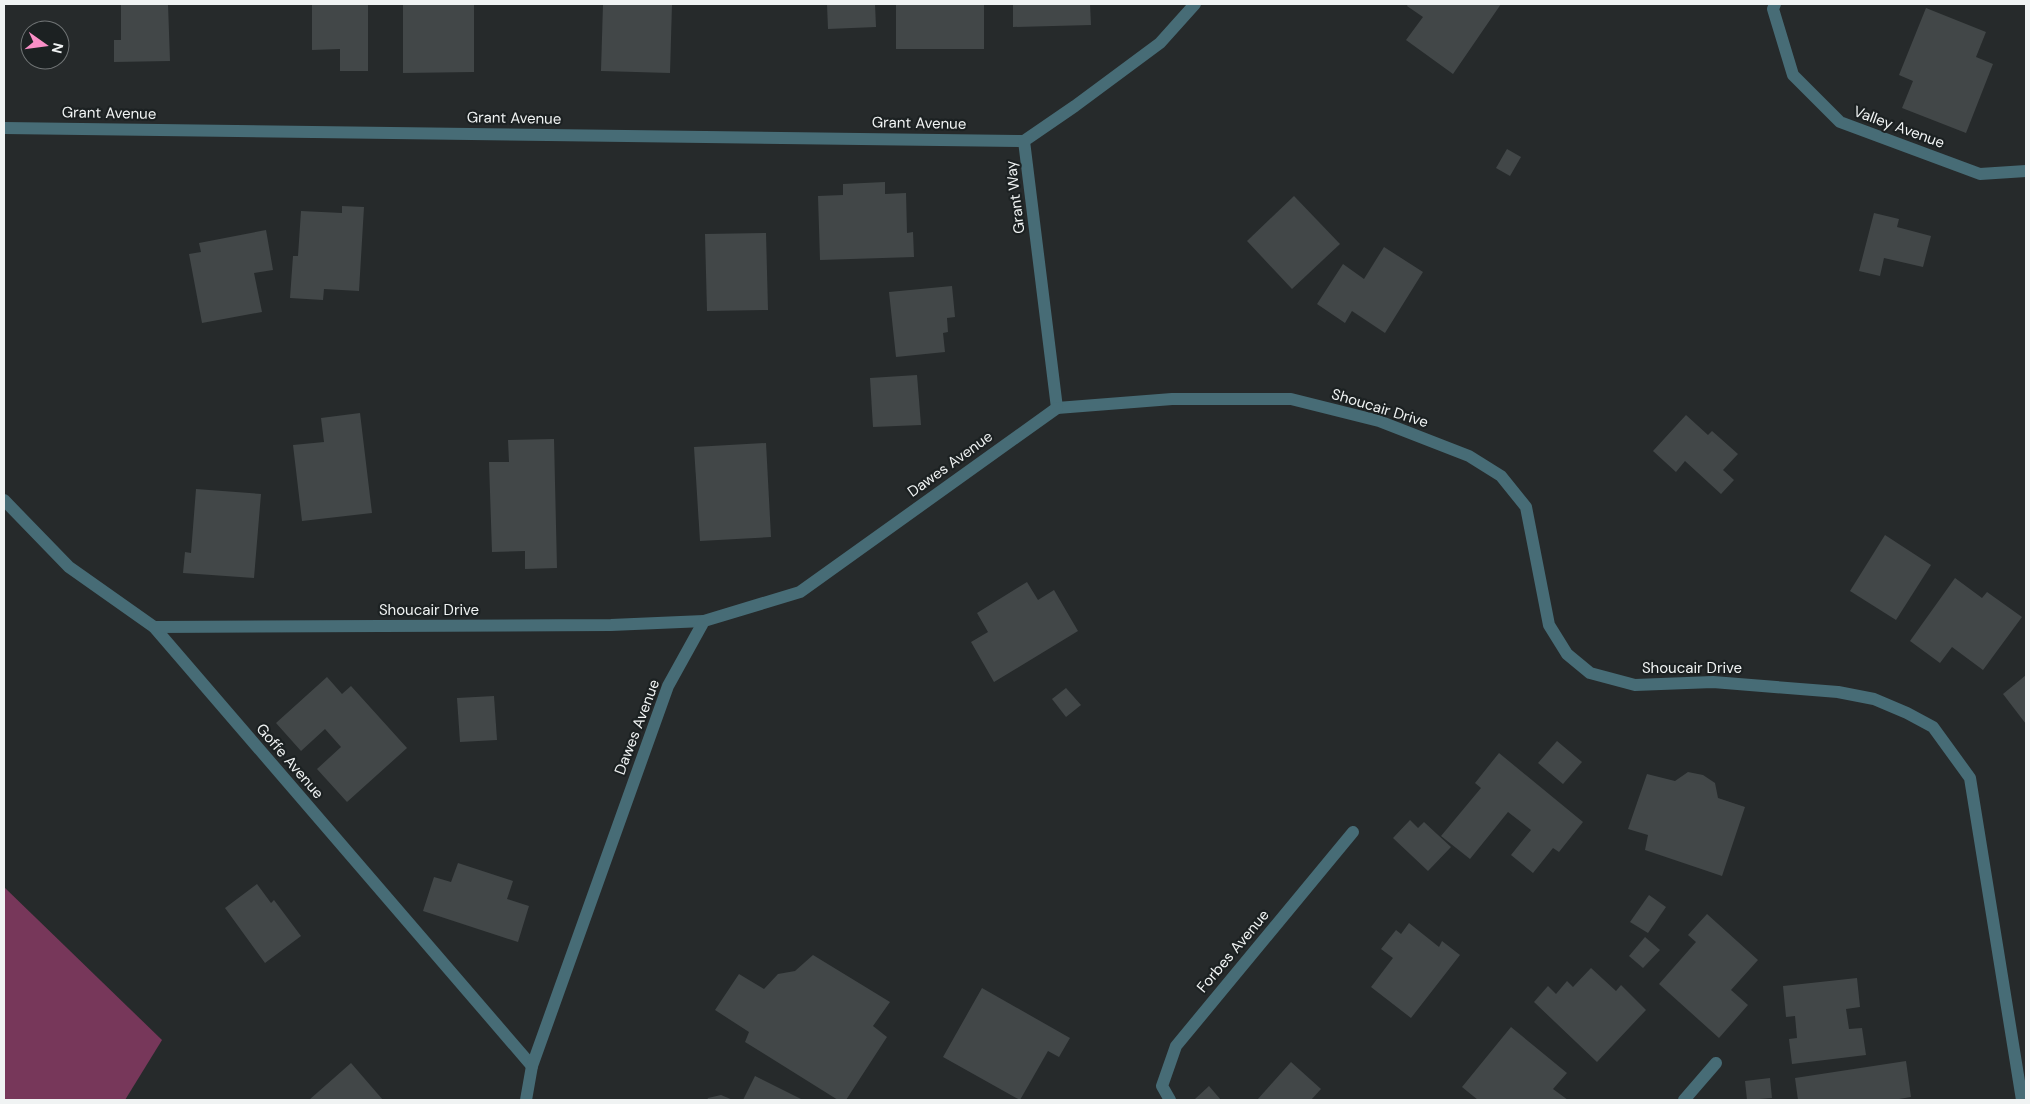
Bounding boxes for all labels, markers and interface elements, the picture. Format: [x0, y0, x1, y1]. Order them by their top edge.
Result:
north arrow [20, 20, 70, 70]
text: N [48, 41, 68, 55]
street label: Valley Avenue [1851, 101, 1947, 153]
street label: Grant Avenue [62, 102, 156, 124]
street label: Grant Avenue [467, 107, 561, 129]
street label: Grant Avenue [872, 112, 966, 134]
street label: Grant Way [1001, 159, 1029, 235]
street label: Shoucair Drive [1329, 384, 1431, 432]
street label: Dawes Avenue [903, 426, 997, 502]
street label: Shoucair Drive [379, 600, 479, 620]
street label: Shoucair Drive [1642, 658, 1742, 678]
street label: Dawes Avenue [610, 676, 664, 778]
street label: Goffe Avenue [252, 719, 328, 803]
street label: Forbes Avenue [1192, 905, 1274, 997]

